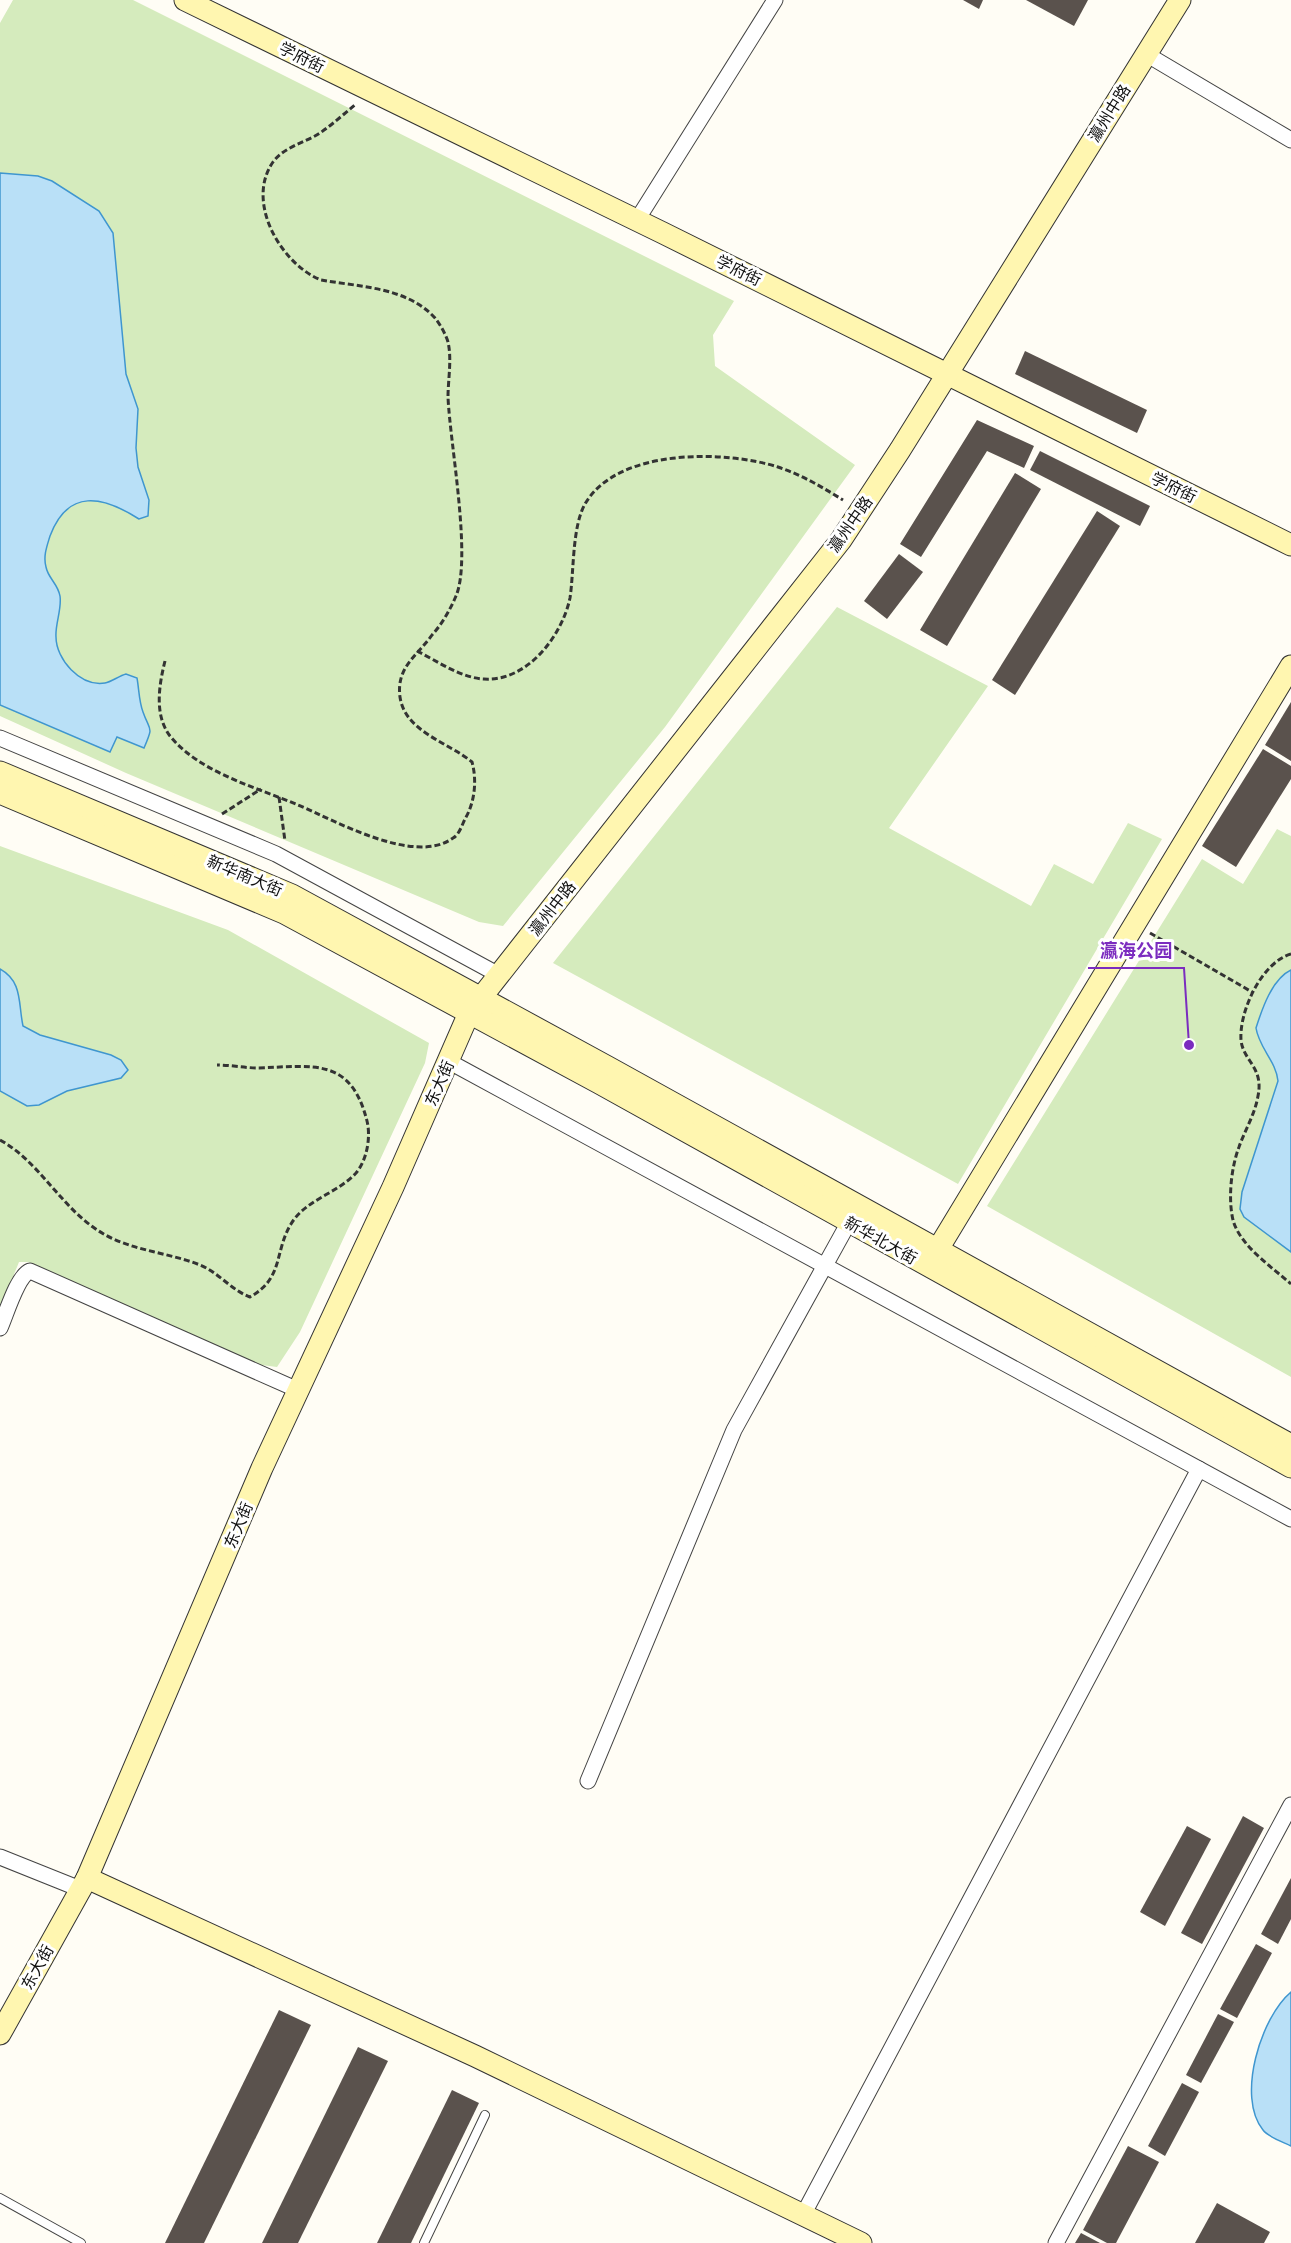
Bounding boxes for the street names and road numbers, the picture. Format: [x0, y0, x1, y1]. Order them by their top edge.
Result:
street label: 学府街 [276, 37, 328, 77]
street label: 瀛州中路 [1083, 80, 1135, 146]
street label: 学府街 [713, 250, 765, 290]
street label: 学府街 [1148, 467, 1200, 507]
street label: 瀛州中路 [823, 491, 877, 557]
street label: 新华南大街 [204, 849, 286, 901]
street label: 瀛州中路 [524, 876, 580, 940]
street label: 东大街 [419, 1057, 459, 1109]
street label: 新华北大街 [841, 1211, 921, 1269]
street label: 东大街 [218, 1499, 258, 1551]
street label: 东大街 [16, 1941, 58, 1993]

